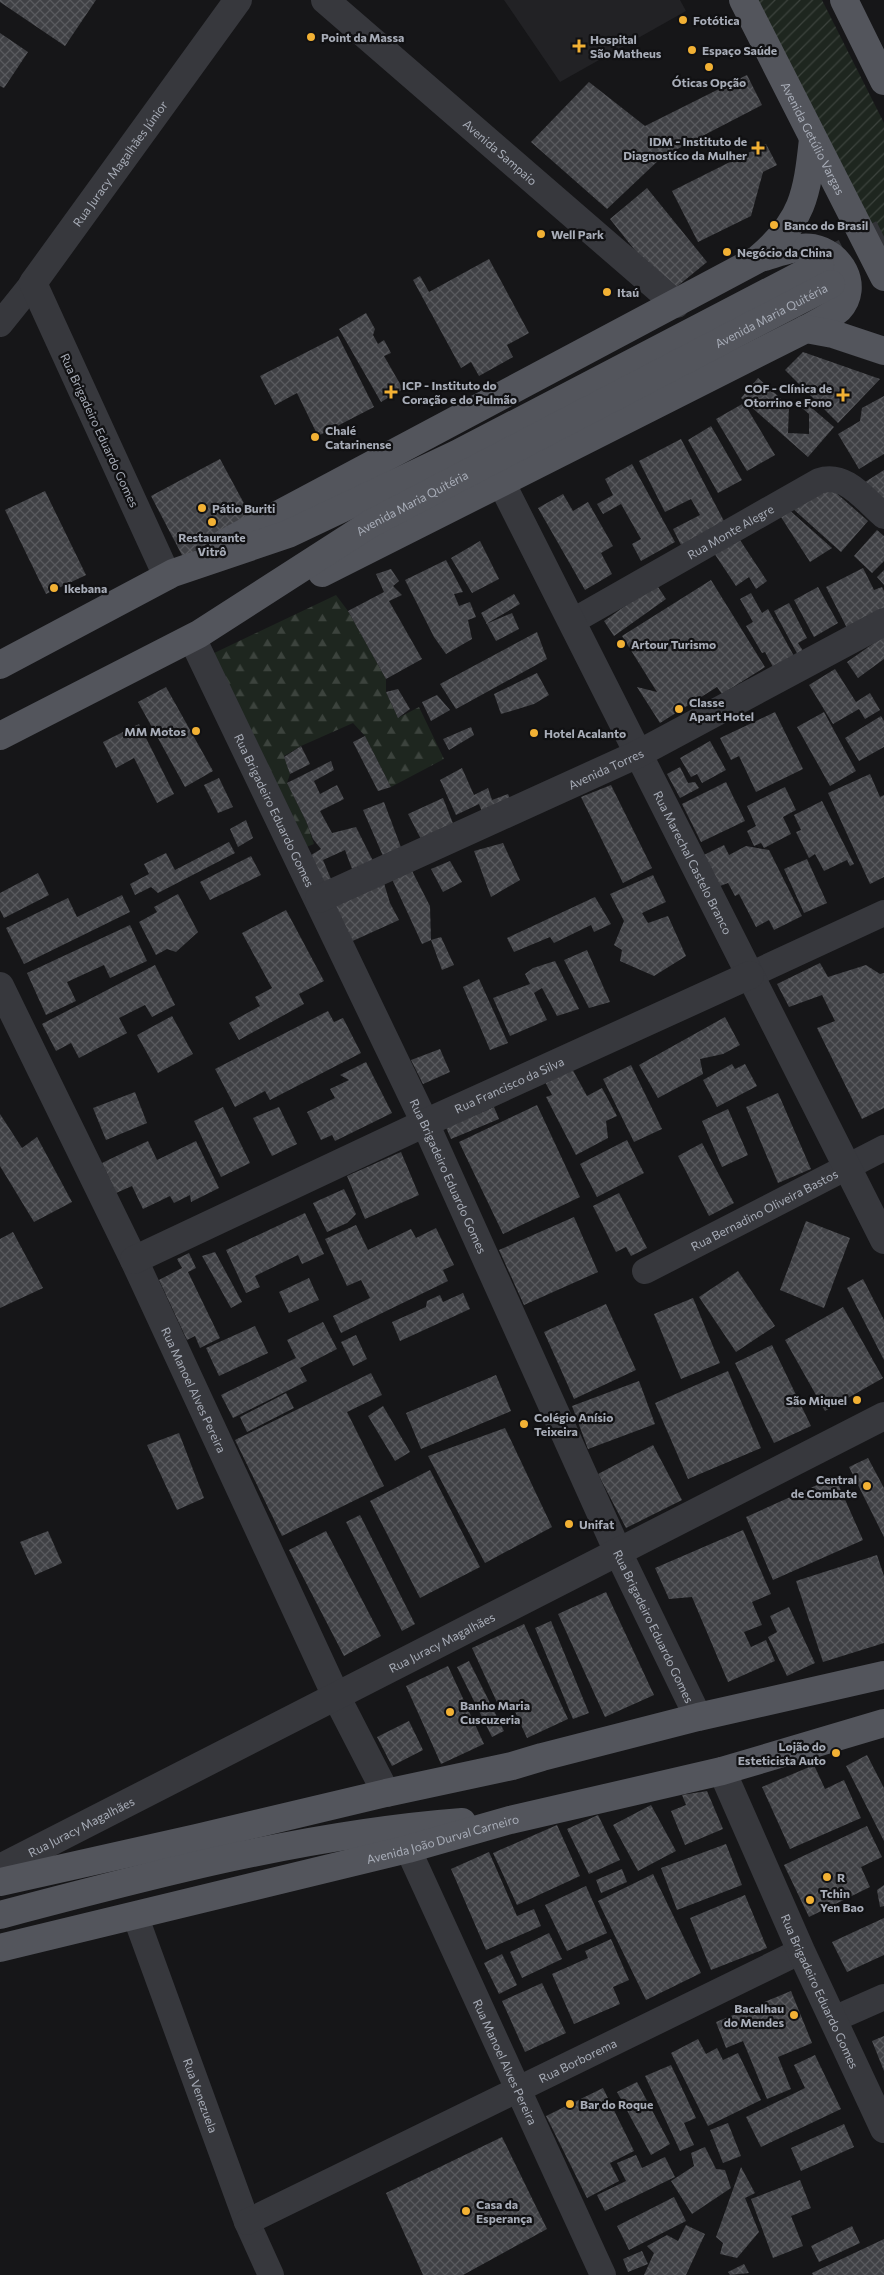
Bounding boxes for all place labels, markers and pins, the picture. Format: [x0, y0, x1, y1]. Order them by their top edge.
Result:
place label: Fotótica [693, 13, 740, 27]
marker: Fotótica [677, 14, 689, 26]
place label: Point da Massa [321, 30, 404, 44]
marker: Point da Massa [305, 31, 317, 43]
place label: Hospital São Matheus [590, 32, 662, 60]
marker: Hospital São Matheus [572, 39, 586, 53]
place label: Espaço Saúde [702, 43, 777, 57]
marker: Espaço Saúde [686, 44, 698, 56]
marker: Óticas Opção [703, 61, 715, 73]
place label: Óticas Opção [672, 75, 746, 89]
place label: IDM - Instituto de Diagnostíco da Mulher [623, 134, 747, 162]
marker: IDM - Instituto de Diagnostíco da Mulher [751, 141, 765, 155]
place label: Banco do Brasil [784, 218, 868, 232]
marker: Banco do Brasil [768, 219, 780, 231]
place label: Well Park [551, 227, 604, 241]
marker: Well Park [535, 228, 547, 240]
place label: Negócio da China [737, 245, 832, 259]
marker: Negócio da China [721, 246, 733, 258]
place label: Itaú [617, 285, 639, 299]
marker: Itaú [601, 286, 613, 298]
place label: ICP - Instituto do Coração e do Pulmão [402, 378, 517, 406]
place label: COF - Clínica de Otorrino e Fono [744, 381, 832, 409]
marker: ICP - Instituto do Coração e do Pulmão [384, 385, 398, 399]
marker: COF - Clínica de Otorrino e Fono [836, 388, 850, 402]
place label: Chalé Catarinense [325, 423, 391, 451]
marker: Chalé Catarinense [309, 431, 321, 443]
place label: Pátio Buriti [212, 501, 275, 515]
marker: Pátio Buriti [196, 502, 208, 514]
marker: Restaurante Vitrô [206, 516, 218, 528]
place label: Restaurante Vitrô [178, 530, 246, 558]
place label: Ikebana [64, 581, 107, 595]
marker: Ikebana [48, 582, 60, 594]
place label: Artour Turismo [631, 637, 716, 651]
marker: Artour Turismo [615, 638, 627, 650]
place label: Classe Apart Hotel [689, 695, 754, 723]
marker: Classe Apart Hotel [673, 703, 685, 715]
place label: MM Motos [124, 724, 186, 738]
marker: MM Motos [190, 725, 202, 737]
place label: Hotel Acalanto [544, 726, 626, 740]
marker: Hotel Acalanto [528, 727, 540, 739]
place label: São Miquel [786, 1393, 847, 1407]
marker: São Miquel [851, 1394, 863, 1406]
place label: Colégio Anísio Teixeira [534, 1410, 613, 1438]
marker: Colégio Anísio Teixeira [518, 1418, 530, 1430]
place label: Central de Combate [791, 1472, 857, 1500]
marker: Central de Combate [861, 1480, 873, 1492]
place label: Unifat [579, 1517, 614, 1531]
marker: Unifat [563, 1518, 575, 1530]
place label: Banho Maria Cuscuzeria [460, 1698, 530, 1726]
marker: Banho Maria Cuscuzeria [444, 1706, 456, 1718]
place label: Lojão do Esteticista Auto [738, 1739, 826, 1767]
marker: Lojão do Esteticista Auto [830, 1747, 842, 1759]
place label: R [837, 1870, 846, 1884]
marker: R [821, 1871, 833, 1883]
place label: Tchin Yen Bao [820, 1886, 864, 1914]
marker: Tchin Yen Bao [804, 1894, 816, 1906]
place label: Bacalhau do Mendes [724, 2001, 784, 2029]
marker: Bacalhau do Mendes [788, 2009, 800, 2021]
place label: Bar do Roque [580, 2097, 653, 2111]
marker: Bar do Roque [564, 2098, 576, 2110]
place label: Casa da Esperança [476, 2197, 532, 2225]
marker: Casa da Esperança [460, 2205, 472, 2217]

